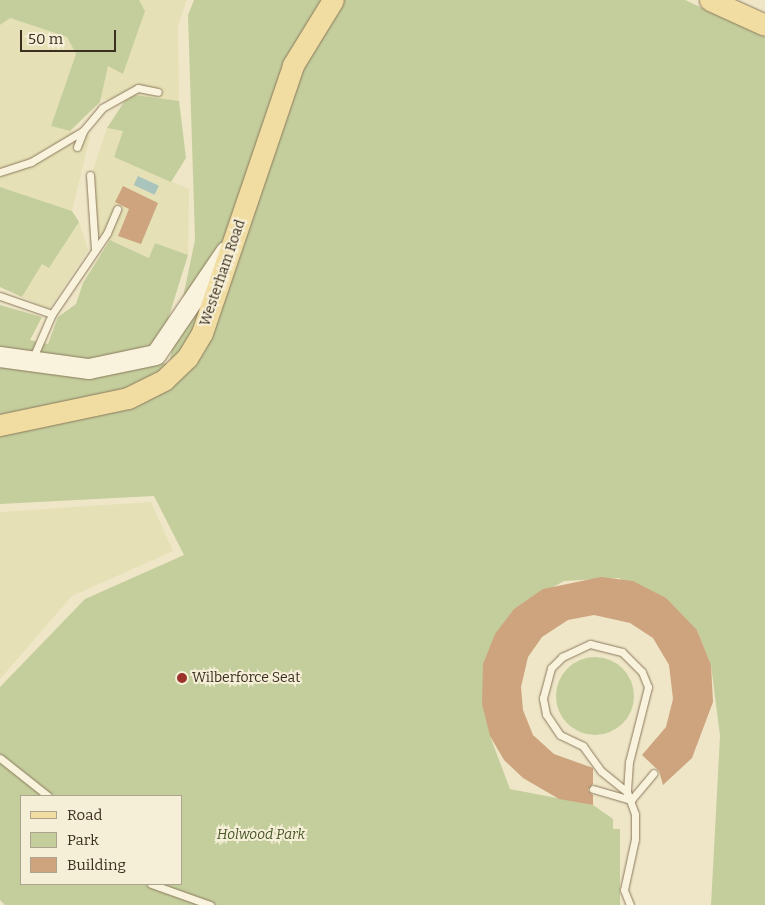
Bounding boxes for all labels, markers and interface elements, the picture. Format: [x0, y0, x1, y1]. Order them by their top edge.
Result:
scale bar [22, 20, 119, 52]
text: 50 m [28, 30, 63, 48]
street label: Westerham Road [197, 218, 249, 328]
place label: Wilberforce Seat [192, 670, 300, 686]
marker: Wilberforce Seat [176, 672, 188, 684]
legend [20, 795, 182, 885]
text: Road [67, 806, 102, 824]
park label: Holwood Park [217, 827, 305, 843]
text: Park [67, 831, 99, 849]
text: Building [67, 856, 126, 874]

